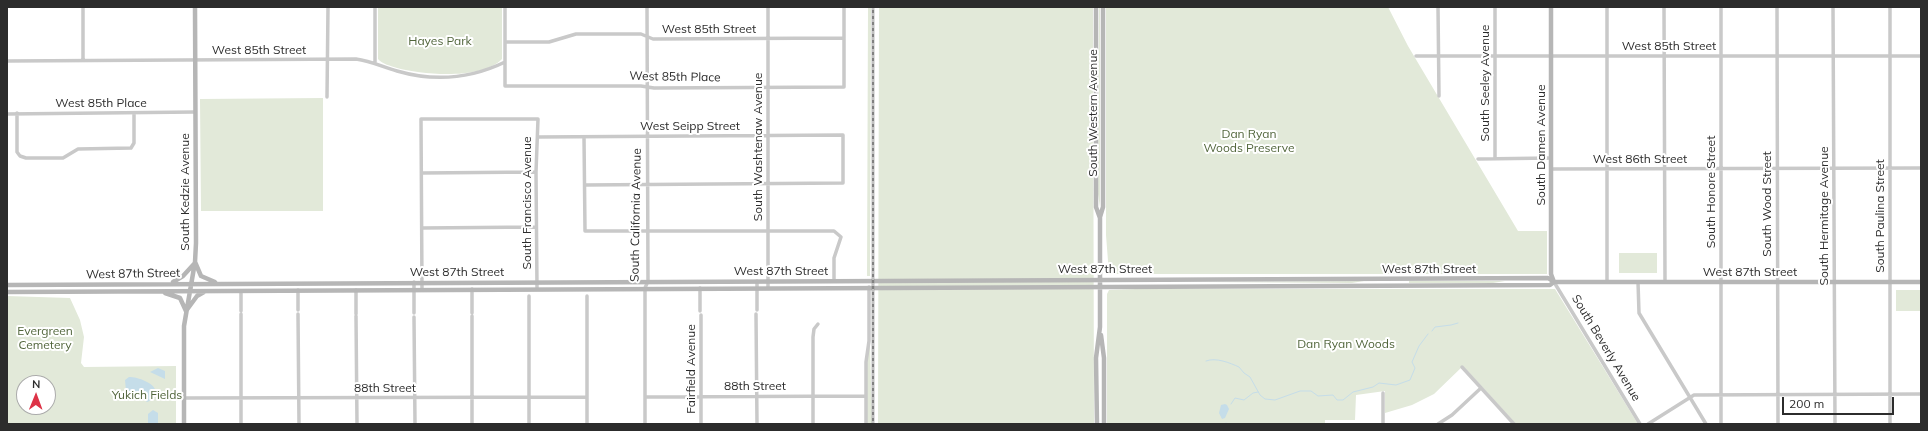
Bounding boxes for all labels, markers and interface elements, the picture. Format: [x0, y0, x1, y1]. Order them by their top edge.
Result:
street label: West 85th Street [662, 22, 756, 36]
street label: South Seeley Avenue [1478, 25, 1492, 141]
park label: Hayes Park [408, 34, 472, 48]
street label: West 85th Street [1622, 39, 1716, 53]
street label: West 85th Street [212, 43, 306, 57]
street label: South Western Avenue [1086, 49, 1100, 177]
street label: West 85th Place [629, 69, 721, 85]
street label: South Washtenaw Avenue [751, 73, 765, 221]
street label: South Damen Avenue [1534, 85, 1548, 205]
street label: West 85th Place [55, 96, 147, 110]
street label: West Seipp Street [640, 119, 740, 133]
park label: Dan Ryan Woods Preserve [1203, 127, 1295, 155]
street label: South Kedzie Avenue [178, 133, 192, 251]
street label: South Francisco Avenue [520, 136, 534, 270]
street label: South Honore Street [1704, 136, 1718, 248]
street label: South Hermitage Avenue [1817, 146, 1831, 286]
street label: South California Avenue [628, 148, 644, 282]
street label: South Wood Street [1760, 151, 1774, 257]
street label: West 86th Street [1593, 152, 1687, 166]
street label: South Paulina Street [1873, 159, 1887, 273]
street label: West 87th Street [1058, 262, 1152, 276]
street label: West 87th Street [1382, 262, 1476, 276]
street label: West 87th Street [734, 264, 828, 278]
street label: West 87th Street [410, 265, 504, 279]
street label: West 87th Street [1703, 265, 1797, 279]
street label: West 87th Street [86, 266, 180, 282]
street label: South Beverly Avenue [1569, 292, 1643, 404]
park label: Evergreen Cemetery [17, 324, 73, 352]
street label: Fairfield Avenue [684, 324, 698, 414]
park label: Dan Ryan Woods [1297, 337, 1395, 351]
north arrow [16, 375, 56, 415]
text: N [32, 377, 40, 391]
street label: 88th Street [724, 379, 786, 393]
street label: 88th Street [354, 381, 416, 395]
park label: Yukich Fields [112, 388, 182, 402]
scale bar [1784, 389, 1896, 415]
text: 200 m [1789, 396, 1824, 411]

